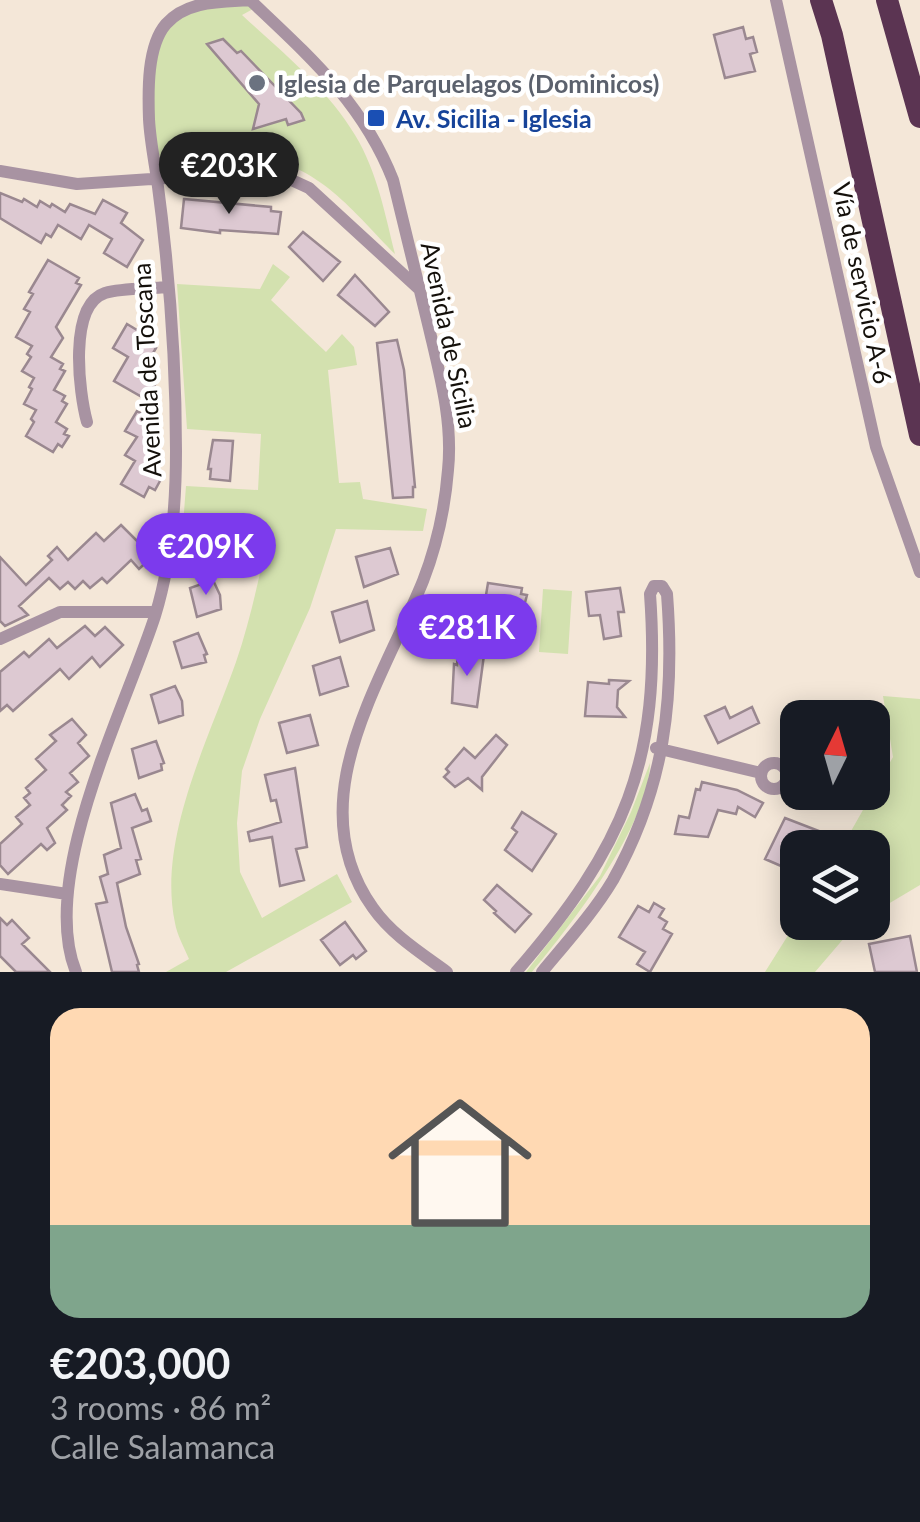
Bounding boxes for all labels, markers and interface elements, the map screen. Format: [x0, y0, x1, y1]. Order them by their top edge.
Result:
place label: Iglesia de Parquelagos (Dominicos) [277, 68, 659, 98]
marker: Iglesia de Parquelagos (Dominicos) [246, 72, 268, 94]
place label: Av. Sicilia - Iglesia [395, 103, 592, 133]
marker: Av. Sicilia - Iglesia [365, 107, 387, 129]
pin: €203K [159, 132, 299, 217]
text: €203K [181, 145, 277, 184]
street label: Vía de servicio A-6 [827, 180, 899, 386]
street label: Avenida de Sicilia [416, 239, 484, 431]
street label: Avenida de Toscana [125, 262, 167, 478]
pin: €209K [136, 513, 276, 598]
text: €209K [158, 526, 254, 565]
pin: €281K [397, 594, 537, 679]
text: €281K [419, 607, 515, 646]
north arrow [780, 700, 890, 810]
map controls [780, 700, 890, 940]
button: layers [780, 830, 890, 940]
icon: home [370, 1073, 550, 1253]
text: €203,000 [50, 1338, 230, 1388]
text: 3 rooms · 86 m² [50, 1388, 271, 1427]
text: Calle Salamanca [50, 1427, 275, 1466]

